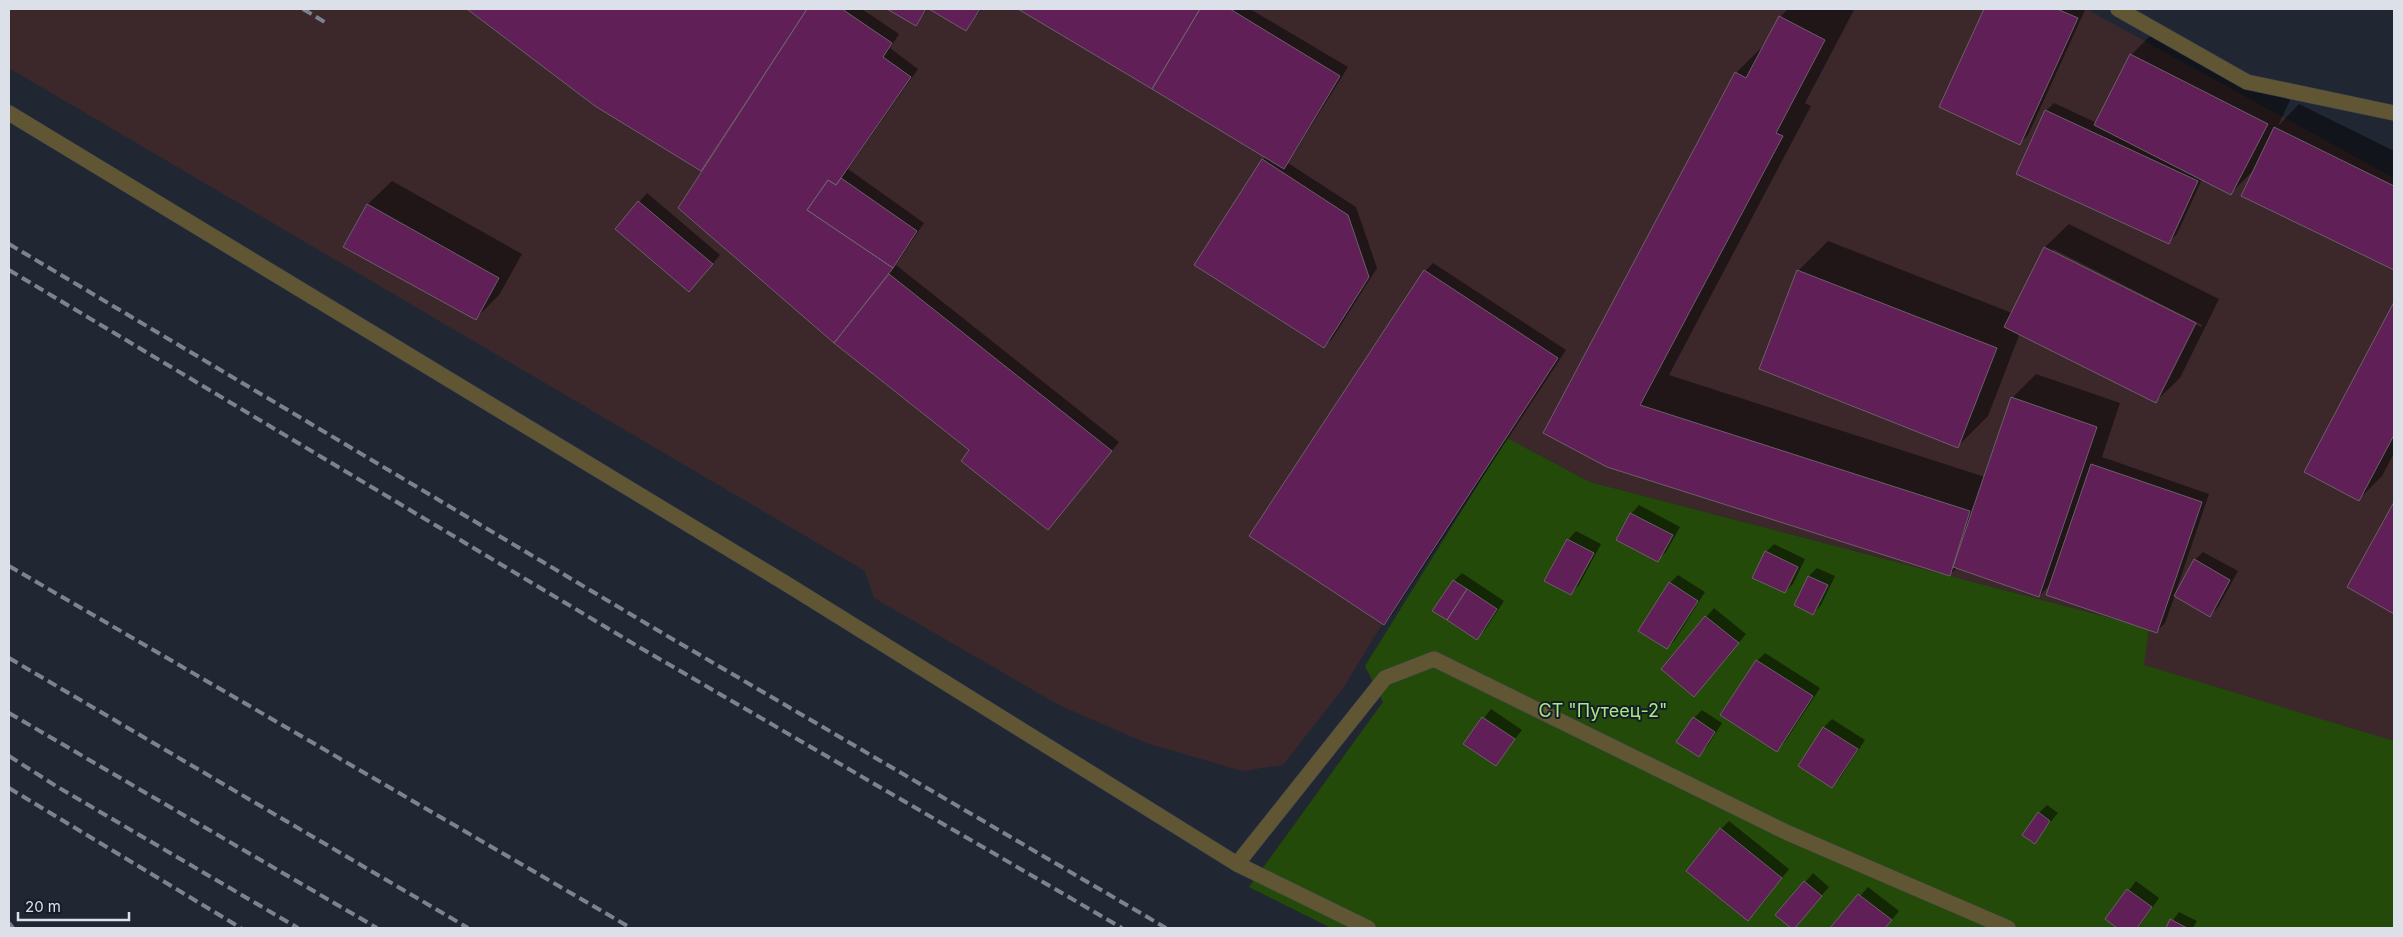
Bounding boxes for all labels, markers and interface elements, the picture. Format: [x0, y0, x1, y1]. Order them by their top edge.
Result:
park label: СТ "Путеец-2" [1539, 700, 1667, 721]
scale bar [18, 890, 129, 922]
text: 20 m [25, 897, 61, 916]

